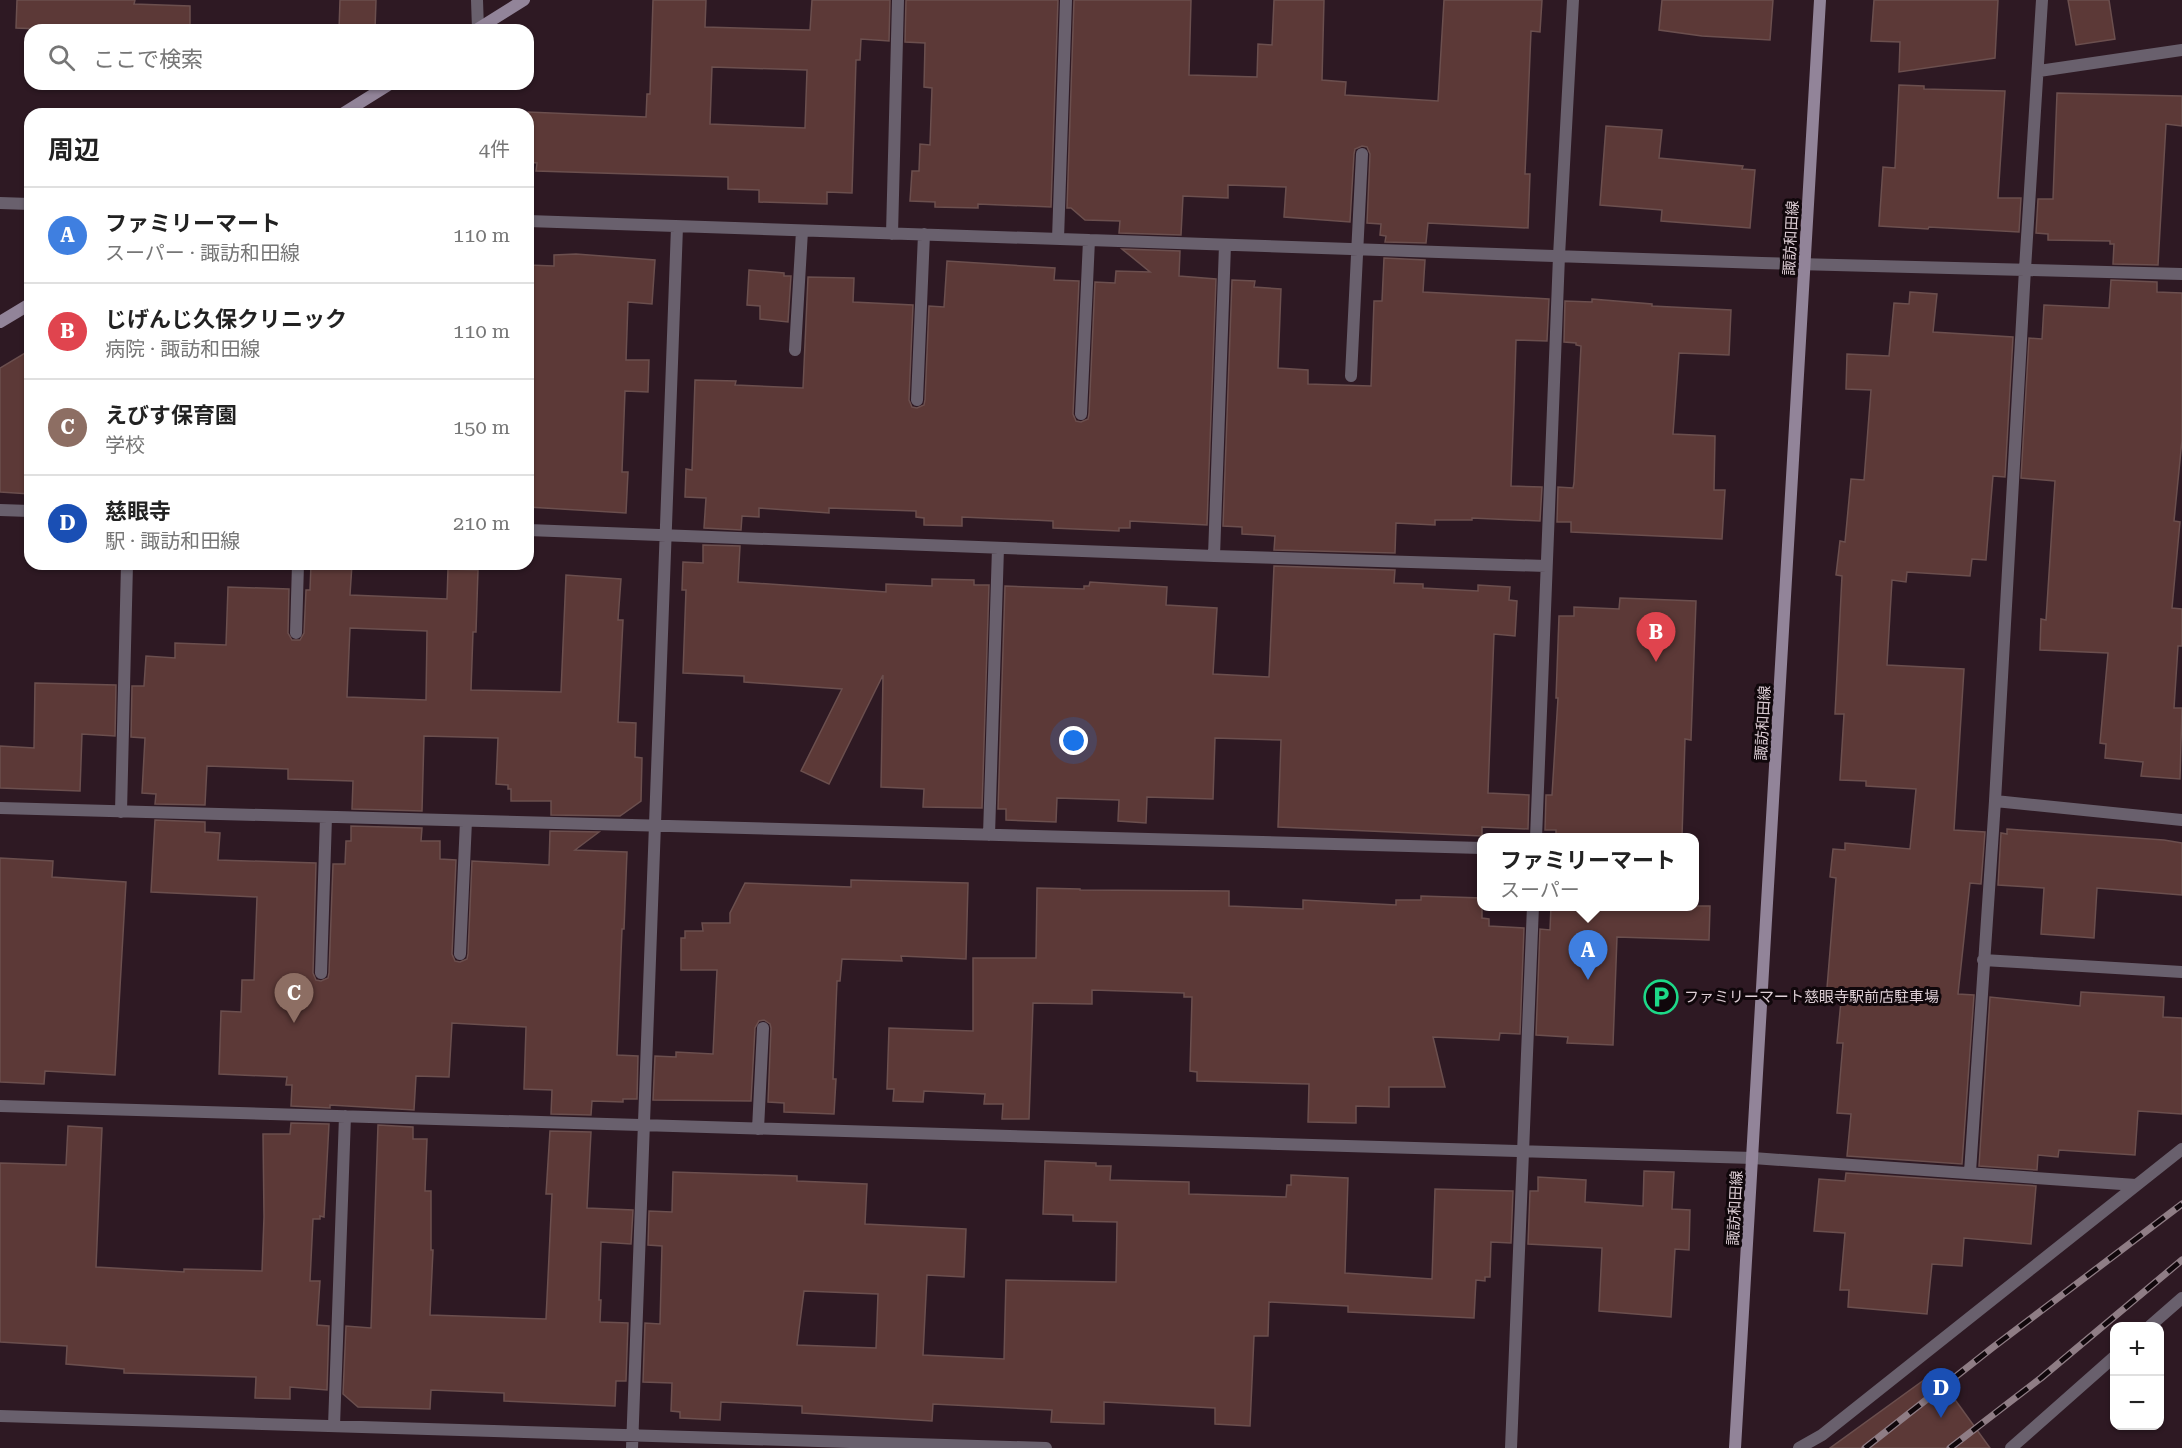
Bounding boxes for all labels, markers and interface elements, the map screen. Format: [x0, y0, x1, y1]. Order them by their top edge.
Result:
search box [24, 24, 534, 90]
icon: search [45, 41, 78, 74]
text: ここで検索 [93, 47, 203, 72]
text: 周辺 [48, 135, 100, 165]
text: 4件 [479, 137, 510, 161]
street label: 諏訪和田線 [1780, 200, 1802, 276]
text: ファミリーマート [105, 211, 281, 236]
text: A [60, 223, 75, 247]
text: 110 m [453, 223, 510, 247]
text: スーパー · 諏訪和田線 [105, 241, 300, 265]
text: じげんじ久保クリニック [105, 307, 347, 332]
text: B [60, 319, 75, 343]
text: 110 m [453, 319, 510, 343]
text: 病院 · 諏訪和田線 [105, 337, 260, 361]
text: えびす保育園 [105, 403, 237, 428]
text: C [61, 415, 75, 439]
text: 150 m [453, 415, 510, 439]
text: 学校 [105, 433, 145, 457]
text: 慈眼寺 [105, 499, 171, 524]
text: D [59, 511, 76, 535]
text: 210 m [453, 511, 510, 535]
text: 駅 · 諏訪和田線 [105, 529, 240, 553]
pin: B [1636, 612, 1676, 662]
street label: 諏訪和田線 [1752, 685, 1774, 761]
your location [1059, 726, 1088, 755]
popup [1477, 833, 1699, 911]
text: ファミリーマート [1500, 848, 1676, 873]
text: スーパー [1500, 878, 1580, 902]
pin: A [1568, 930, 1608, 980]
pin: C [274, 974, 314, 1023]
parking icon: ファミリーマート慈眼寺駅前店駐車場 [1643, 979, 1679, 1015]
place label: ファミリーマート慈眼寺駅前店駐車場 [1684, 988, 1939, 1006]
street label: 諏訪和田線 [1724, 1170, 1746, 1246]
map controls [2110, 1322, 2164, 1430]
button: + [2110, 1322, 2164, 1376]
pin: D [1922, 1368, 1960, 1418]
button: − [2110, 1376, 2164, 1430]

